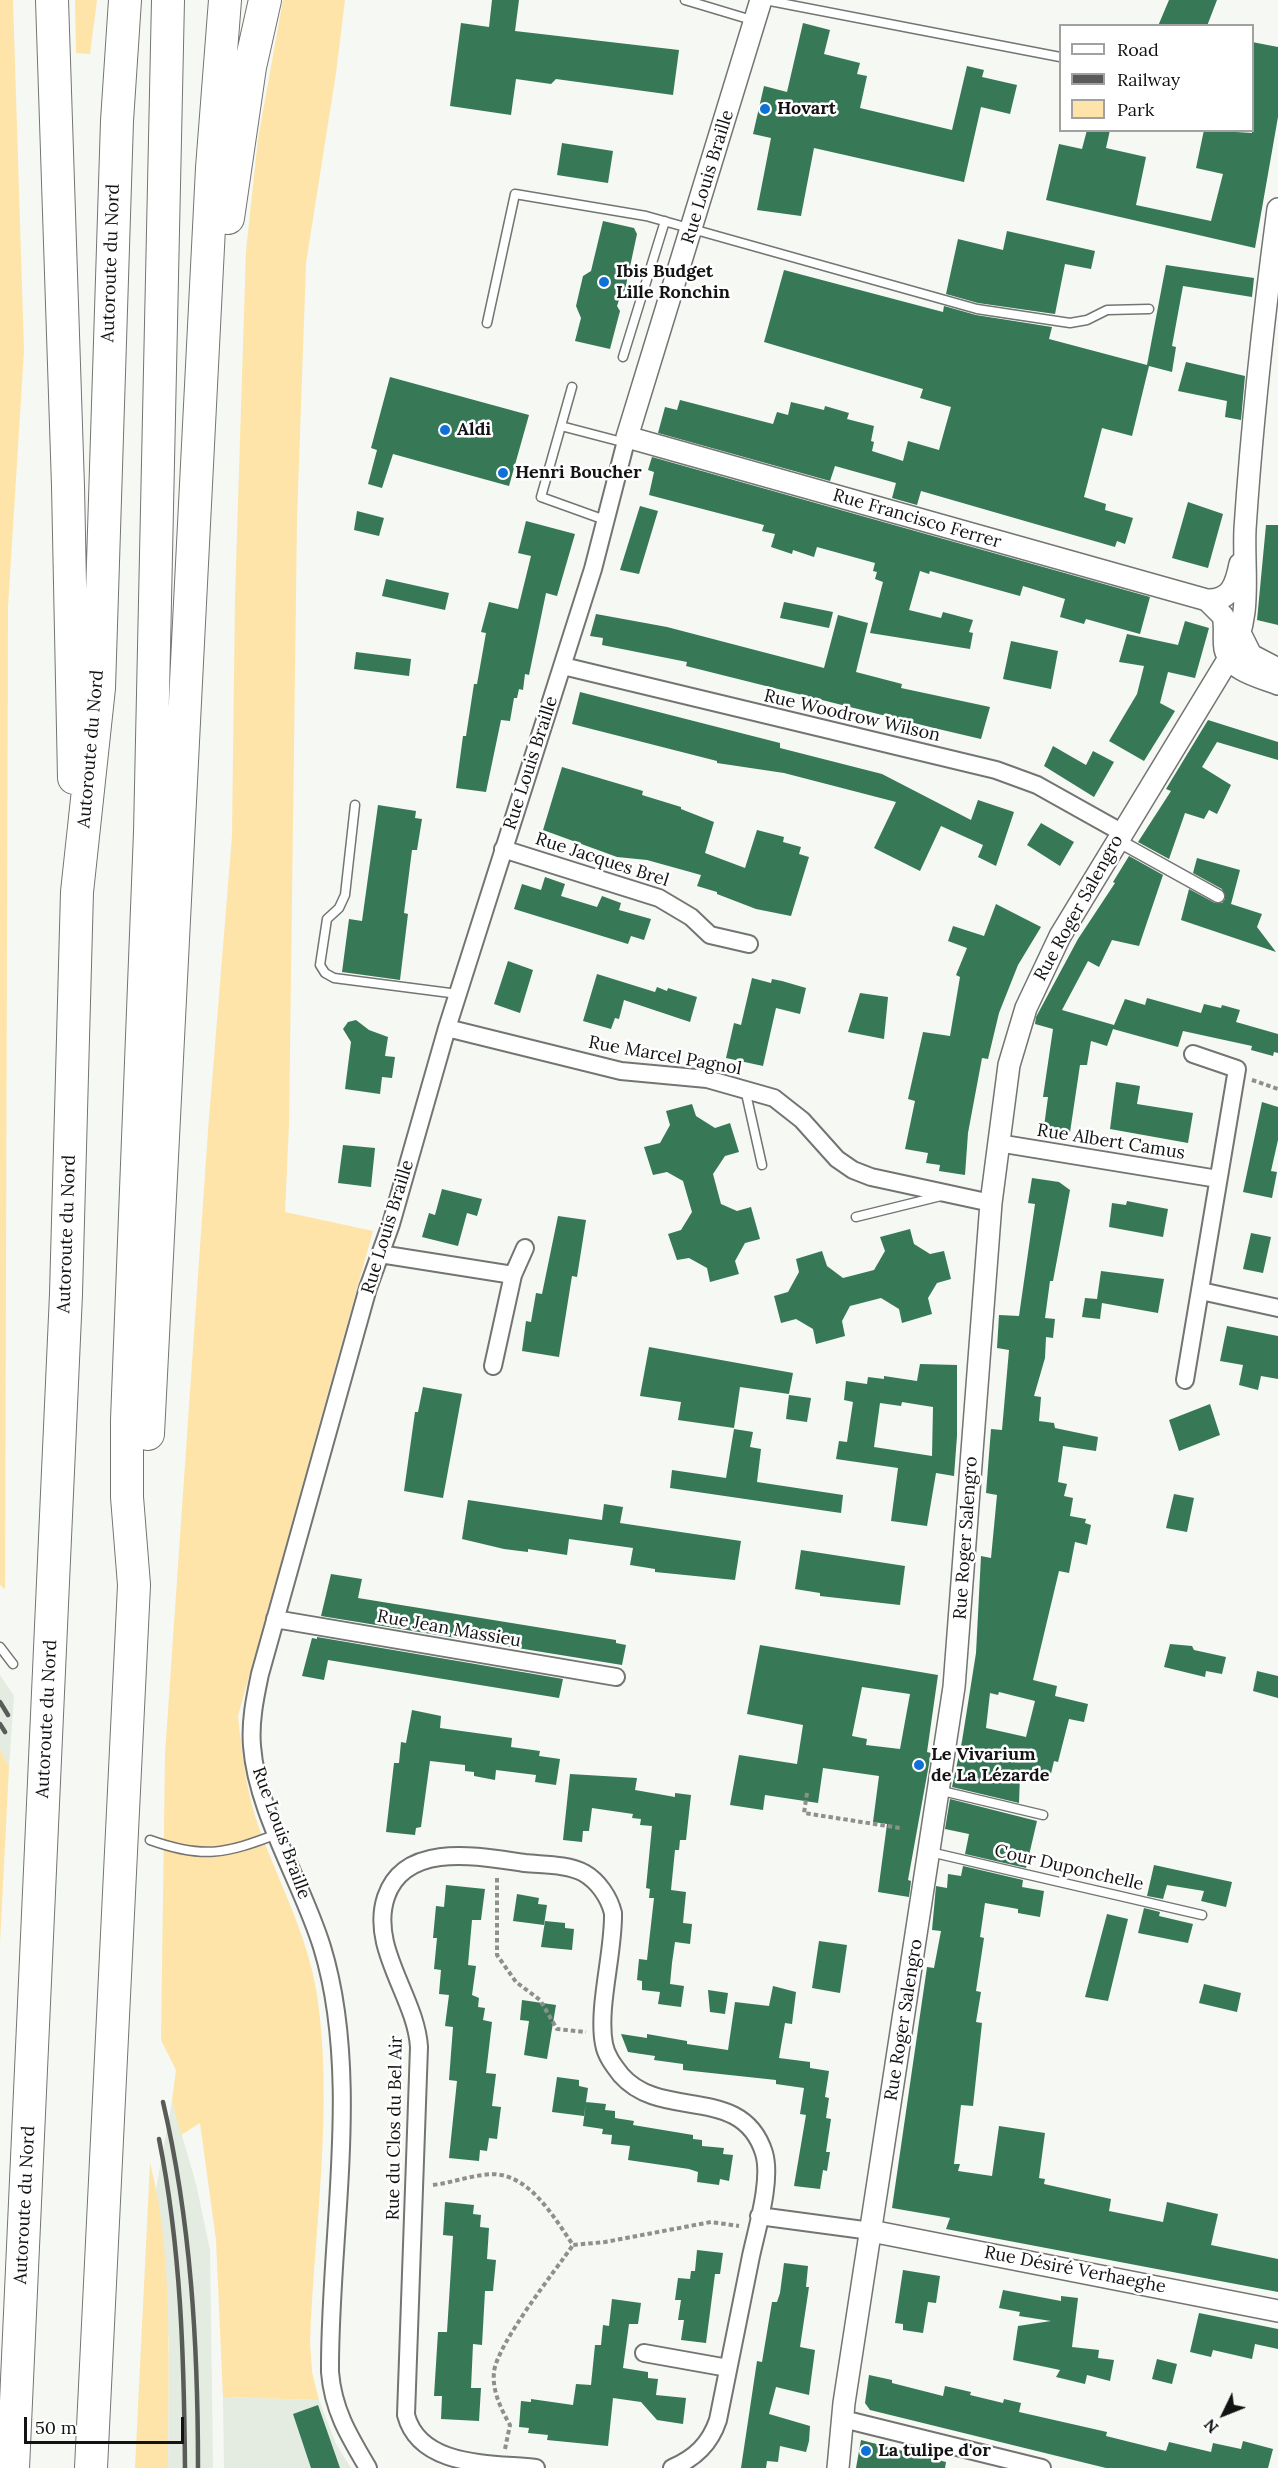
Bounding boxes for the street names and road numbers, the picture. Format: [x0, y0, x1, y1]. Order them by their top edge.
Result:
street label: Rue Louis Braille [677, 107, 739, 247]
street label: Autoroute du Nord [97, 183, 125, 343]
street label: Rue Francisco Ferrer [830, 485, 1004, 553]
street label: Autoroute du Nord [73, 669, 109, 829]
street label: Rue Woodrow Wilson [762, 685, 942, 747]
street label: Rue Louis Braille [499, 694, 563, 832]
street label: Rue Jacques Brel [533, 828, 671, 892]
street label: Rue Roger Salengro [1030, 831, 1128, 985]
street label: Rue Marcel Pagnol [587, 1032, 743, 1080]
street label: Rue Albert Camus [1035, 1120, 1187, 1164]
street label: Autoroute du Nord [53, 1154, 81, 1314]
street label: Rue Louis Braille [357, 1157, 419, 1297]
street label: Rue Roger Salengro [950, 1456, 982, 1620]
street label: Rue Jean Massieu [375, 1606, 523, 1652]
street label: Autoroute du Nord [32, 1639, 62, 1799]
street label: Rue Louis Braille [247, 1764, 315, 1902]
street label: Cour Duponchelle [992, 1840, 1146, 1896]
street label: Rue Roger Salengro [881, 1938, 927, 2102]
street label: Rue du Clos du Bel Air [383, 2035, 407, 2221]
street label: Autoroute du Nord [10, 2125, 40, 2285]
street label: Rue Désiré Verhaeghe [982, 2242, 1168, 2298]

